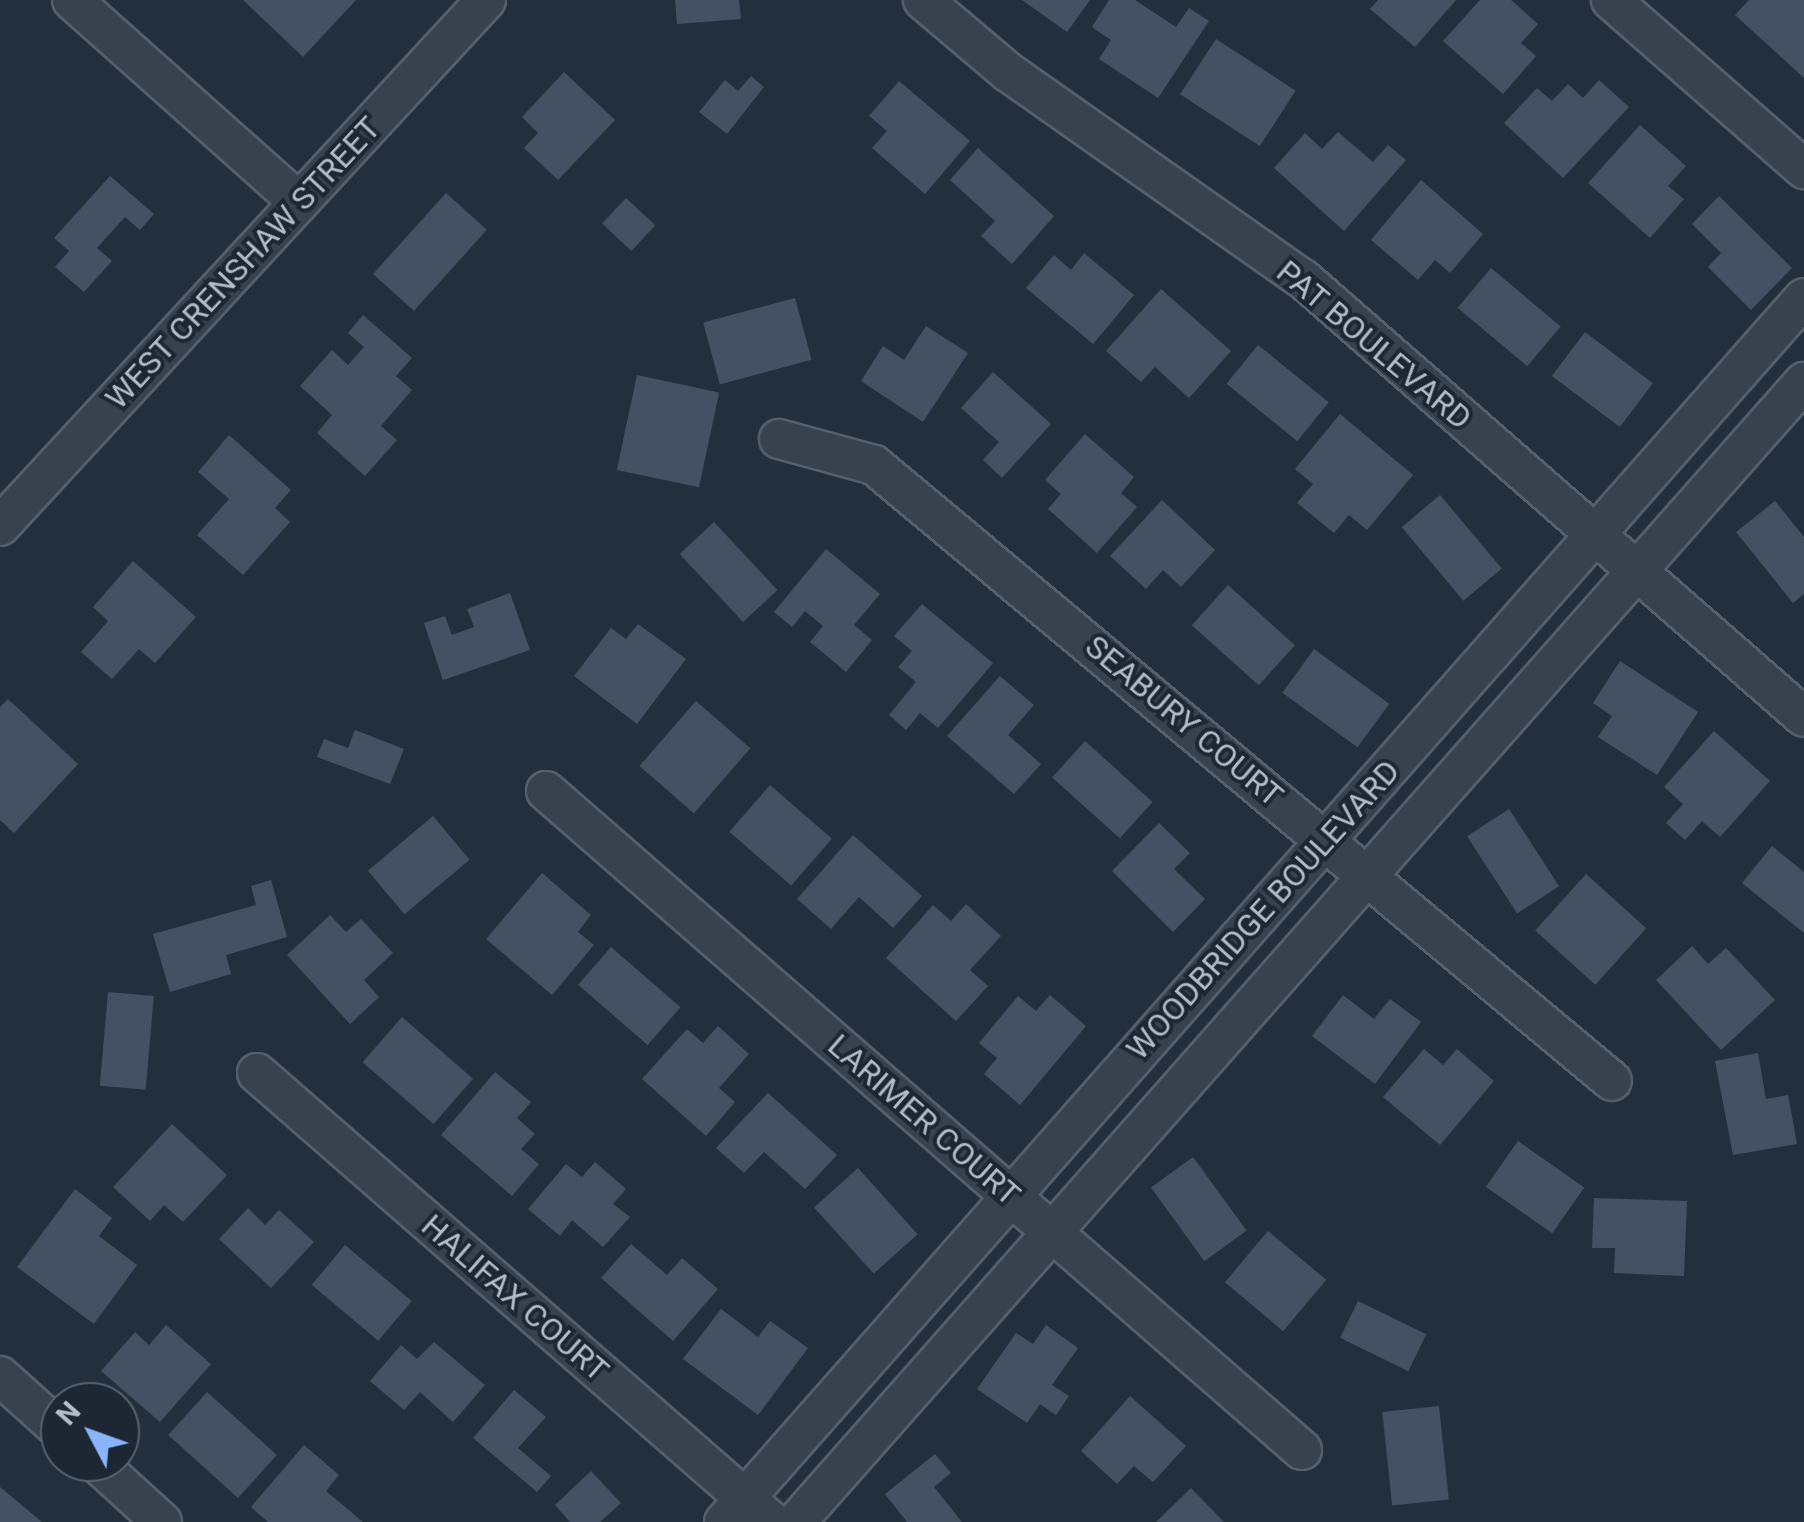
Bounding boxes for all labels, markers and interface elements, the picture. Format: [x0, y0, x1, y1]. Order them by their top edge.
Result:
street label: WEST CRENSHAW STREET [97, 109, 389, 417]
street label: PAT BOULEVARD [1269, 252, 1479, 438]
street label: SEABURY COURT [1077, 627, 1291, 815]
street label: WOODBRIDGE BOULEVARD [1118, 752, 1408, 1068]
street label: LARIMER COURT [820, 1026, 1028, 1214]
street label: HALIFAX COURT [414, 1206, 616, 1390]
north arrow [40, 1382, 140, 1482]
text: N [50, 1395, 87, 1432]

